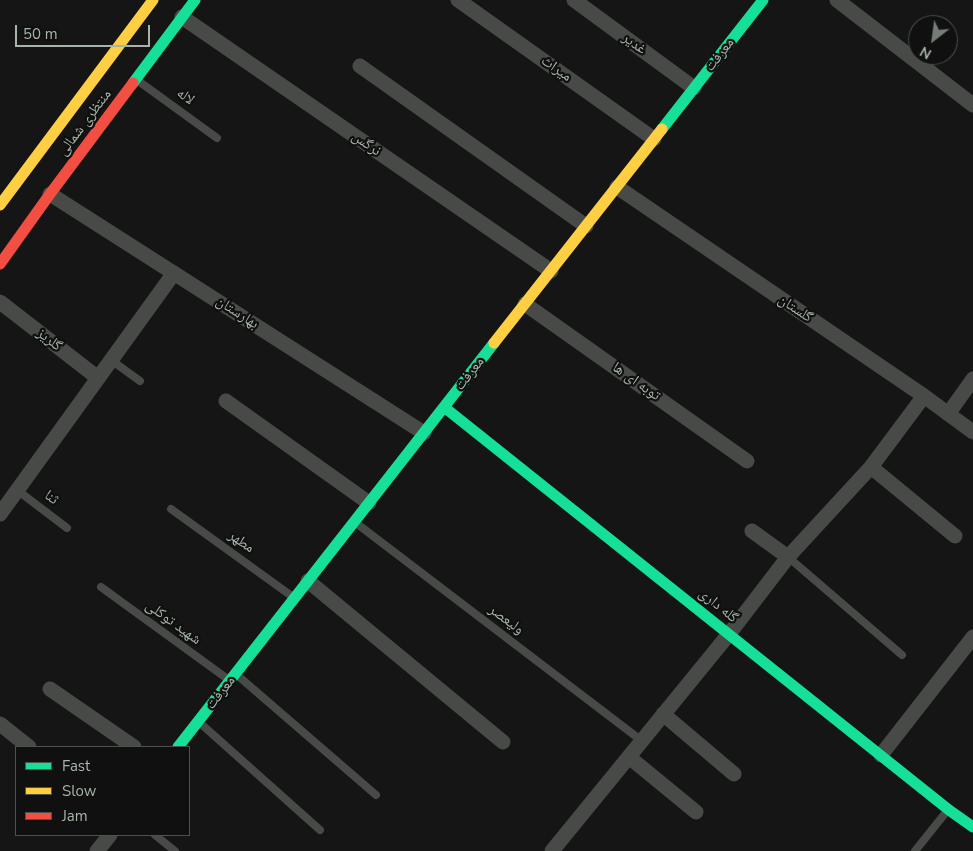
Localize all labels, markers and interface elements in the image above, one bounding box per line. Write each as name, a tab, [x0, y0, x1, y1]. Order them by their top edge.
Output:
scale bar	[18, 15, 152, 47]
north arrow	[908, 15, 958, 65]
text: 50 m	[23, 24, 58, 44]
street label: غدیر	[618, 29, 650, 59]
street label: معرفت	[701, 35, 739, 75]
text: N	[916, 42, 935, 63]
street label: میراث	[537, 52, 575, 86]
street label: لاله	[173, 85, 197, 109]
street label: منتظری شمالی	[54, 86, 116, 160]
street label: نرگس	[348, 128, 384, 160]
street label: گلستان	[774, 291, 816, 327]
street label: بهارستان	[212, 293, 262, 333]
street label: گلریز	[33, 325, 65, 355]
street label: معرفت	[451, 354, 489, 394]
street label: توبه ای ها	[608, 359, 664, 405]
street label: ثنا	[40, 487, 62, 509]
street label: مطهر	[224, 527, 258, 557]
street label: گله داری	[695, 585, 741, 627]
street label: شهید توکلی	[142, 597, 204, 649]
street label: ولیعصر	[485, 601, 527, 639]
street label: معرفت	[202, 673, 240, 713]
legend	[15, 746, 190, 836]
text: Fast	[62, 756, 90, 776]
text: Slow	[62, 781, 96, 801]
text: Jam	[62, 806, 88, 826]

